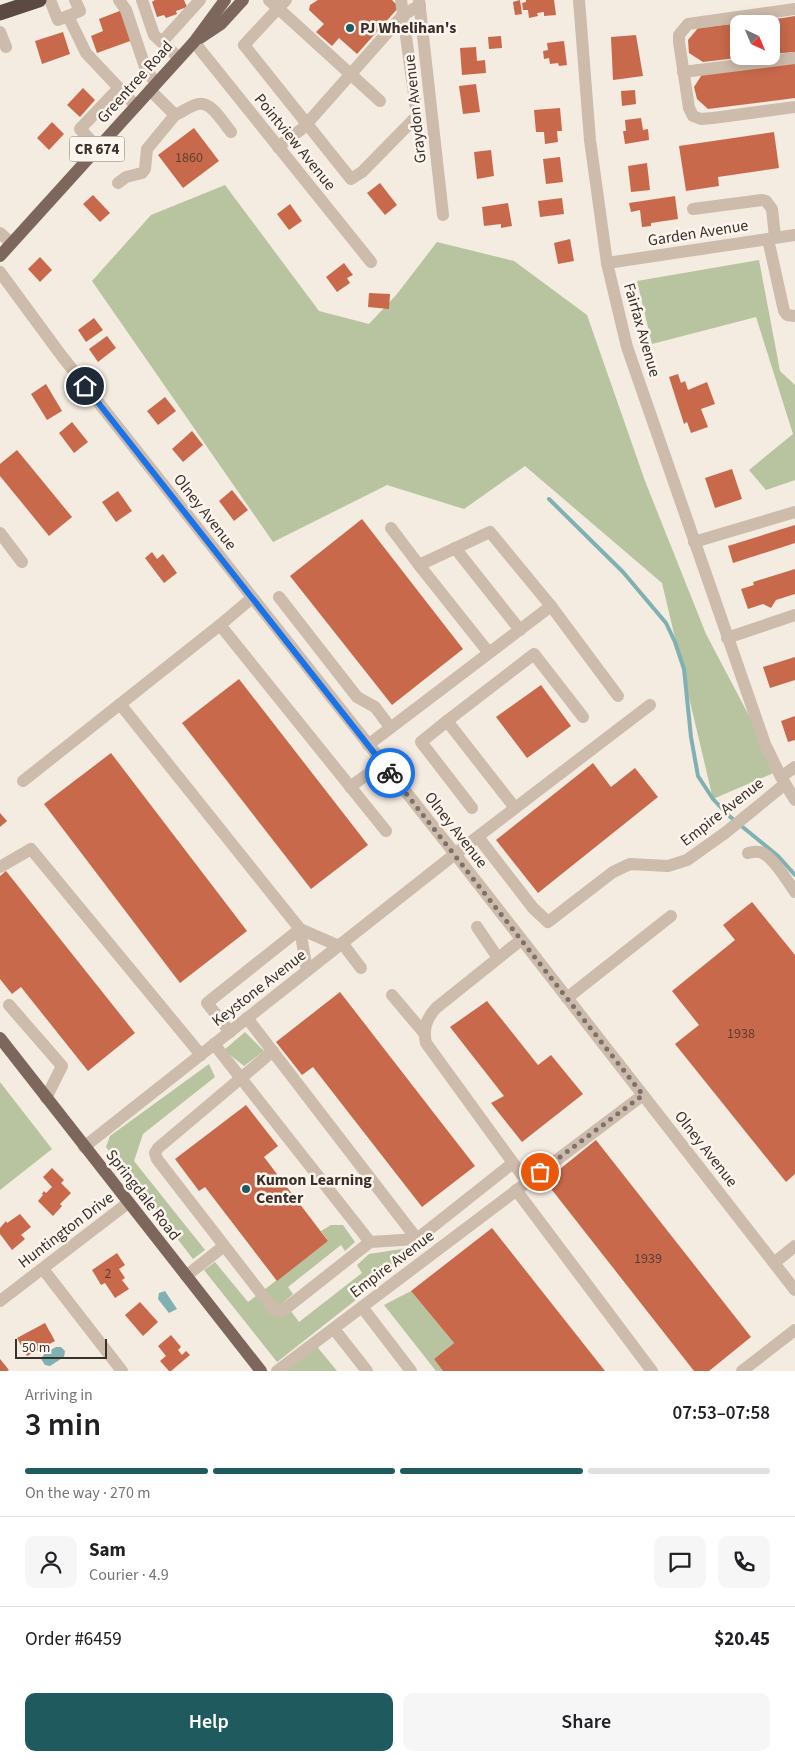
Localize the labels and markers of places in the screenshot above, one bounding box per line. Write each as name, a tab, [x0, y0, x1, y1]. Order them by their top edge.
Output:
place label: PJ Whelihan's	[360, 17, 456, 39]
marker: PJ Whelihan's	[344, 22, 356, 34]
pin	[64, 365, 106, 407]
pin	[519, 1151, 561, 1193]
place label: Kumon Learning Center	[256, 1169, 372, 1209]
marker: Kumon Learning Center	[240, 1183, 252, 1195]

